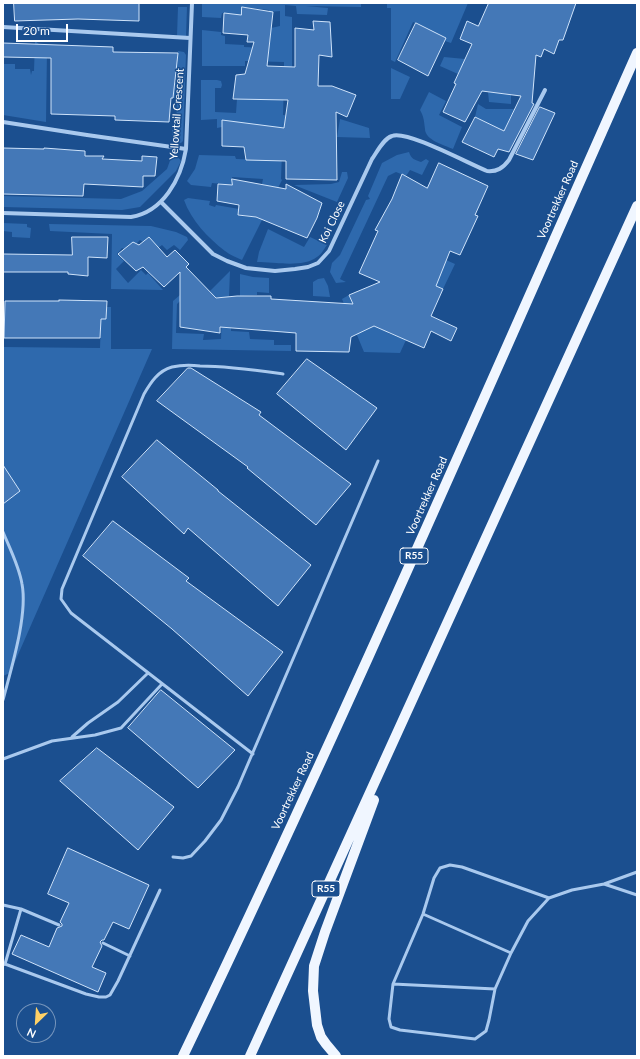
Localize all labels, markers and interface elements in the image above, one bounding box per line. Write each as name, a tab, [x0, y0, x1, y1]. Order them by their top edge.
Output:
scale bar	[18, 16, 70, 42]
text: 20 m	[23, 23, 50, 38]
street label: Yellowtail Crescent	[167, 68, 187, 160]
street label: Voortrekker Road	[535, 159, 581, 241]
street label: Koi Close	[316, 199, 348, 245]
street label: Voortrekker Road	[404, 455, 450, 537]
road number: R55	[400, 548, 428, 564]
street label: Voortrekker Road	[269, 750, 317, 832]
road number: R55	[312, 881, 340, 897]
north arrow	[16, 1003, 56, 1043]
text: N	[25, 1026, 38, 1041]

